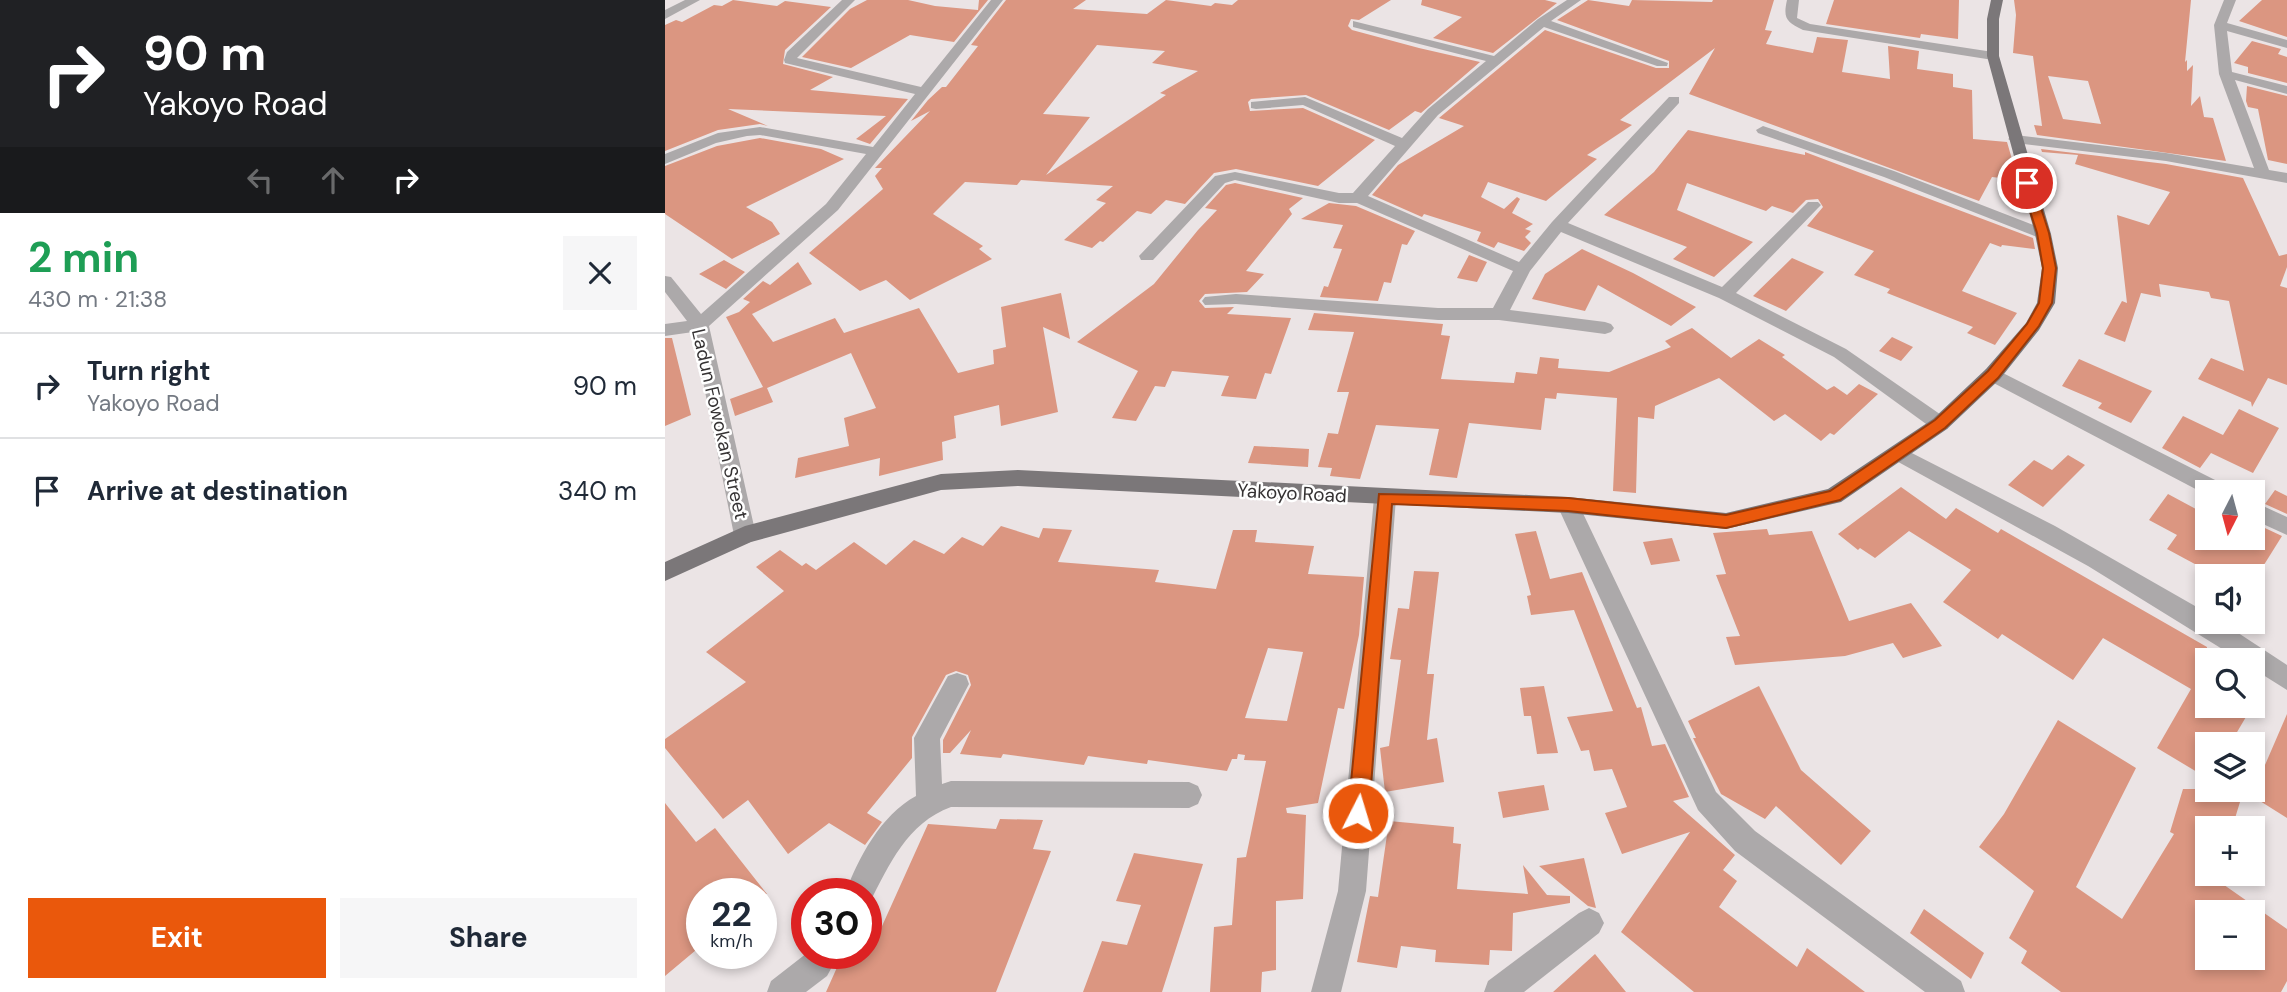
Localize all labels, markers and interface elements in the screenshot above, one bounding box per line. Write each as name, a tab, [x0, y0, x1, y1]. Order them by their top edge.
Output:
text: 90 m	[143, 21, 266, 85]
icon: right	[28, 28, 119, 119]
text: Yakoyo Road	[143, 83, 328, 125]
pin	[1997, 153, 2057, 213]
icon: left	[241, 161, 279, 199]
icon: ahead	[314, 161, 352, 199]
icon: right	[387, 161, 425, 199]
icon: arrive	[2008, 164, 2046, 202]
text: 2 min	[28, 230, 139, 285]
button: close	[563, 236, 637, 310]
text: 430 m · 21:38	[28, 284, 167, 314]
street label: Ladun Fowokan Street	[686, 326, 754, 522]
text: Turn right	[87, 354, 211, 388]
icon: right	[28, 367, 66, 405]
text: 90 m	[573, 369, 637, 403]
text: Yakoyo Road	[87, 388, 220, 418]
icon: arrive	[28, 472, 66, 510]
text: Arrive at destination	[87, 474, 348, 508]
text: 340 m	[558, 474, 637, 508]
street label: Yakoyo Road	[1237, 478, 1347, 508]
north arrow	[2195, 480, 2265, 550]
map controls	[2195, 480, 2265, 970]
button: sound	[2195, 564, 2265, 634]
button: search	[2195, 648, 2265, 718]
button: layers	[2195, 732, 2265, 802]
position arrow	[1321, 776, 1395, 850]
button: +	[2195, 816, 2265, 886]
speed limit sign: 30	[791, 878, 882, 969]
text: 22	[711, 891, 752, 937]
button: Exit	[28, 898, 326, 978]
button: Share	[340, 898, 637, 978]
button: −	[2195, 900, 2265, 970]
text: km/h	[710, 929, 753, 953]

